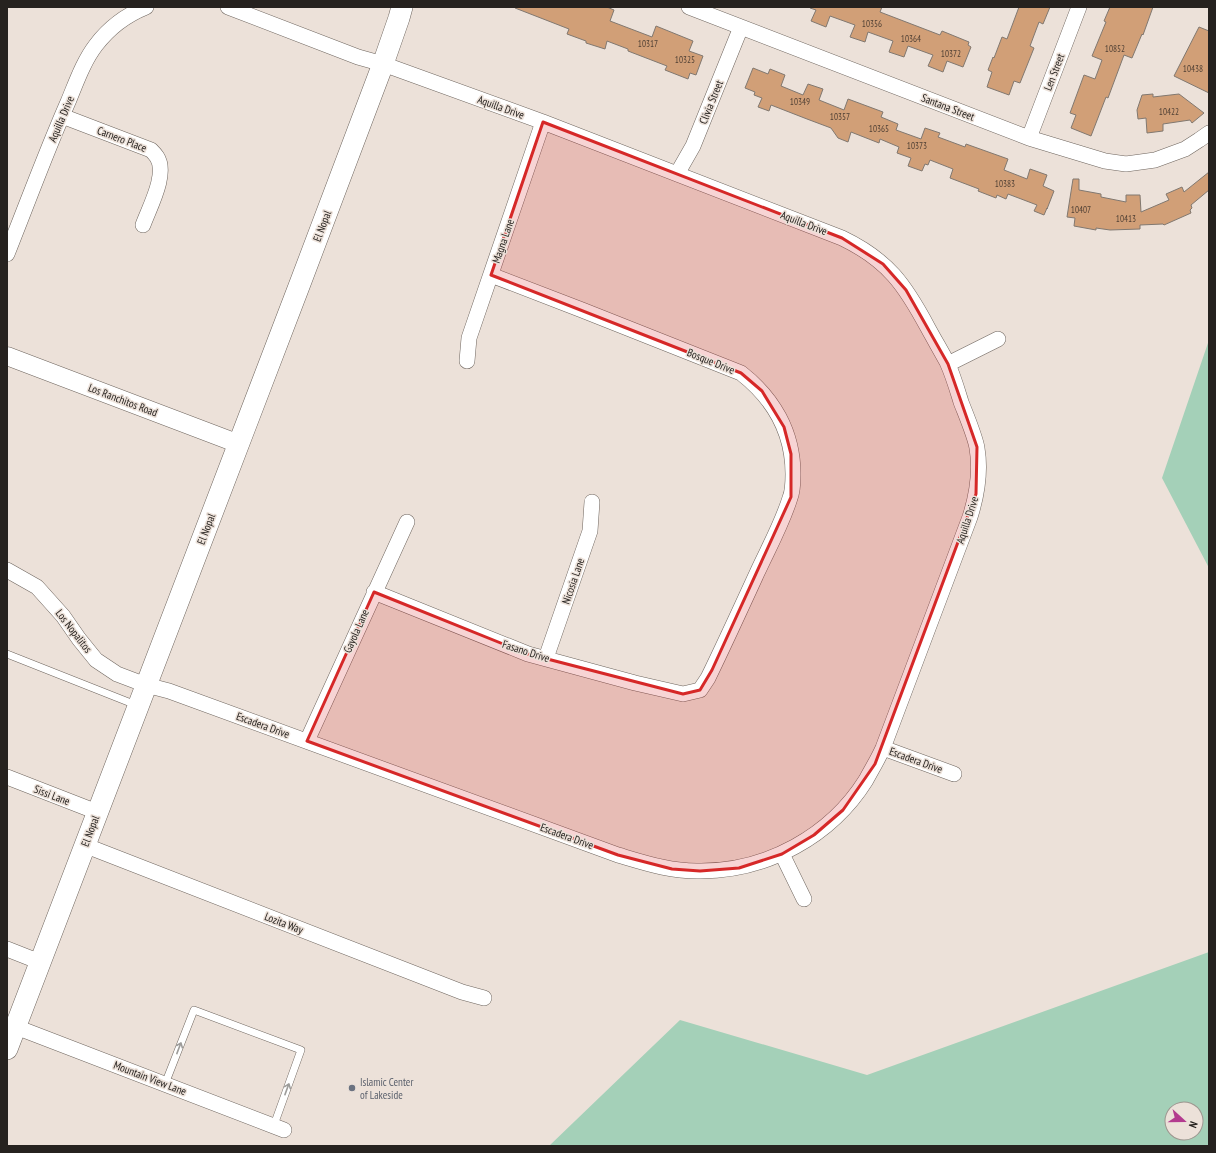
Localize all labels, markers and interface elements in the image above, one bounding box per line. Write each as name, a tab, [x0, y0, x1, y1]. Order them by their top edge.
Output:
house number: 10356	[862, 18, 882, 29]
house number: 10364	[901, 33, 921, 44]
house number: 10317	[638, 38, 658, 49]
house number: 10852	[1105, 43, 1125, 54]
house number: 10372	[941, 48, 961, 59]
street label: Len Street	[1041, 51, 1067, 93]
house number: 10325	[675, 54, 695, 65]
house number: 10438	[1183, 63, 1203, 74]
street label: Clivia Street	[696, 78, 726, 126]
street label: Santana Street	[919, 90, 977, 124]
street label: Aquilla Drive	[476, 92, 527, 122]
street label: Aquilla Drive	[45, 93, 77, 144]
house number: 10349	[790, 96, 810, 107]
house number: 10422	[1159, 106, 1179, 117]
house number: 10357	[830, 111, 850, 122]
street label: Carnero Place	[95, 123, 149, 155]
house number: 10365	[869, 123, 889, 134]
house number: 10373	[907, 140, 927, 151]
house number: 10383	[995, 178, 1015, 189]
house number: 10407	[1071, 204, 1091, 215]
street label: El Nopal	[310, 208, 334, 243]
street label: Aquilla Drive	[779, 208, 830, 238]
house number: 10413	[1116, 213, 1136, 224]
street label: Magna Lane	[489, 217, 517, 265]
street label: Bosque Drive	[685, 345, 737, 377]
street label: Los Ranchitos Road	[86, 380, 160, 420]
street label: Aquilla Drive	[953, 494, 981, 545]
street label: El Nopal	[194, 511, 218, 546]
street label: Nicosia Lane	[559, 556, 588, 606]
street label: Los Nopalitos	[53, 607, 95, 656]
street label: Gayola Lane	[340, 607, 372, 655]
street label: Fasano Drive	[501, 637, 552, 665]
street label: Escadera Drive	[234, 709, 292, 741]
street label: Escadera Drive	[887, 744, 945, 776]
street label: Sissi Lane	[32, 782, 72, 808]
street label: El Nopal	[78, 813, 102, 848]
street label: Escadera Drive	[538, 820, 596, 852]
street label: Lozita Way	[263, 909, 306, 937]
one-way arrow	[176, 1042, 184, 1054]
street label: Mountain View Lane	[112, 1058, 189, 1098]
place label: Islamic Center of Lakeside	[360, 1075, 413, 1102]
one-way arrow	[284, 1083, 292, 1095]
marker: Islamic Center of Lakeside	[347, 1083, 357, 1093]
north arrow	[1164, 1101, 1204, 1141]
text: N	[1186, 1119, 1201, 1130]

